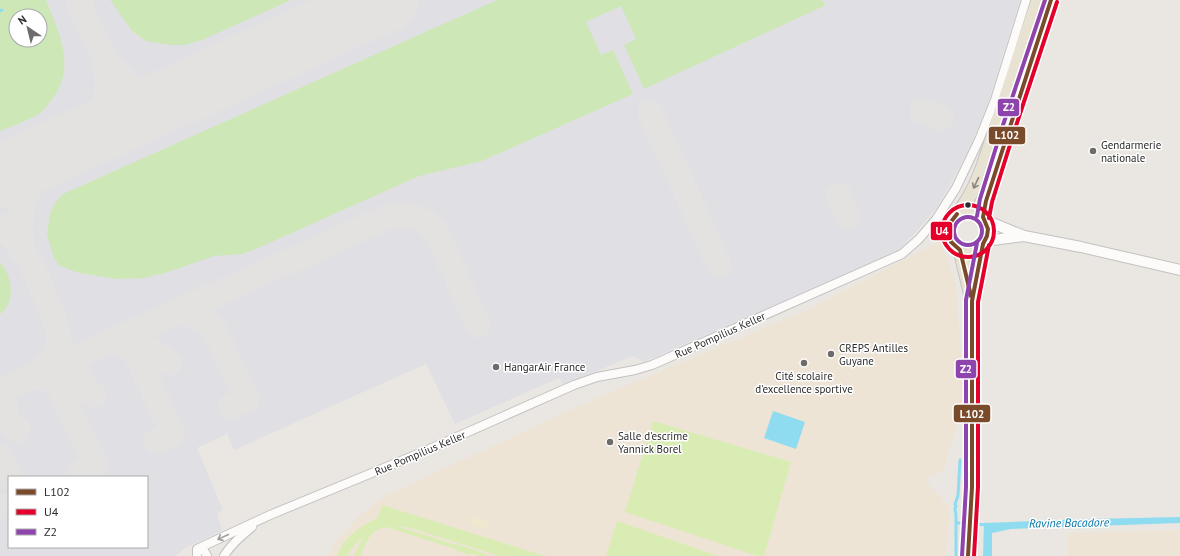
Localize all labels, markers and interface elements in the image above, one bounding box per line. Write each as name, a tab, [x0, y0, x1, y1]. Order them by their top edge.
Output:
north arrow	[8, 8, 48, 48]
text: N	[15, 12, 29, 28]
line badge: Z2	[997, 98, 1020, 117]
text: Z2	[1003, 100, 1015, 114]
line badge: L102	[988, 126, 1026, 145]
text: L102	[995, 128, 1019, 142]
place label: Gendarmerie nationale	[1101, 138, 1162, 165]
marker: Gendarmerie nationale	[1088, 146, 1098, 156]
one-way arrow	[972, 176, 979, 188]
unlabelled marker	[963, 200, 973, 210]
line badge: U4	[930, 221, 953, 241]
text: U4	[935, 224, 949, 238]
street label: Rue Pompilius Keller	[673, 309, 768, 361]
place label: CREPS Antilles Guyane	[839, 341, 908, 368]
marker: CREPS Antilles Guyane	[826, 349, 836, 359]
marker: Cité scolaire d'excellence sportive	[799, 358, 809, 368]
line badge: Z2	[955, 359, 977, 379]
place label: HangarAir France	[504, 360, 586, 374]
marker: HangarAir France	[491, 362, 501, 372]
text: Z2	[960, 362, 972, 376]
place label: Cité scolaire d'excellence sportive	[755, 369, 853, 396]
line badge: L102	[953, 404, 991, 423]
text: L102	[960, 407, 984, 421]
street label: Rue Pompilius Keller	[372, 427, 468, 479]
place label: Salle d'escrime Yannick Borel	[618, 429, 688, 456]
marker: Salle d'escrime Yannick Borel	[605, 437, 615, 447]
legend	[8, 476, 148, 548]
text: L102	[44, 484, 70, 499]
text: U4	[44, 504, 59, 519]
water label: Ravine Bacadore	[1029, 514, 1110, 531]
text: Z2	[44, 524, 57, 539]
one-way arrow	[218, 534, 230, 541]

